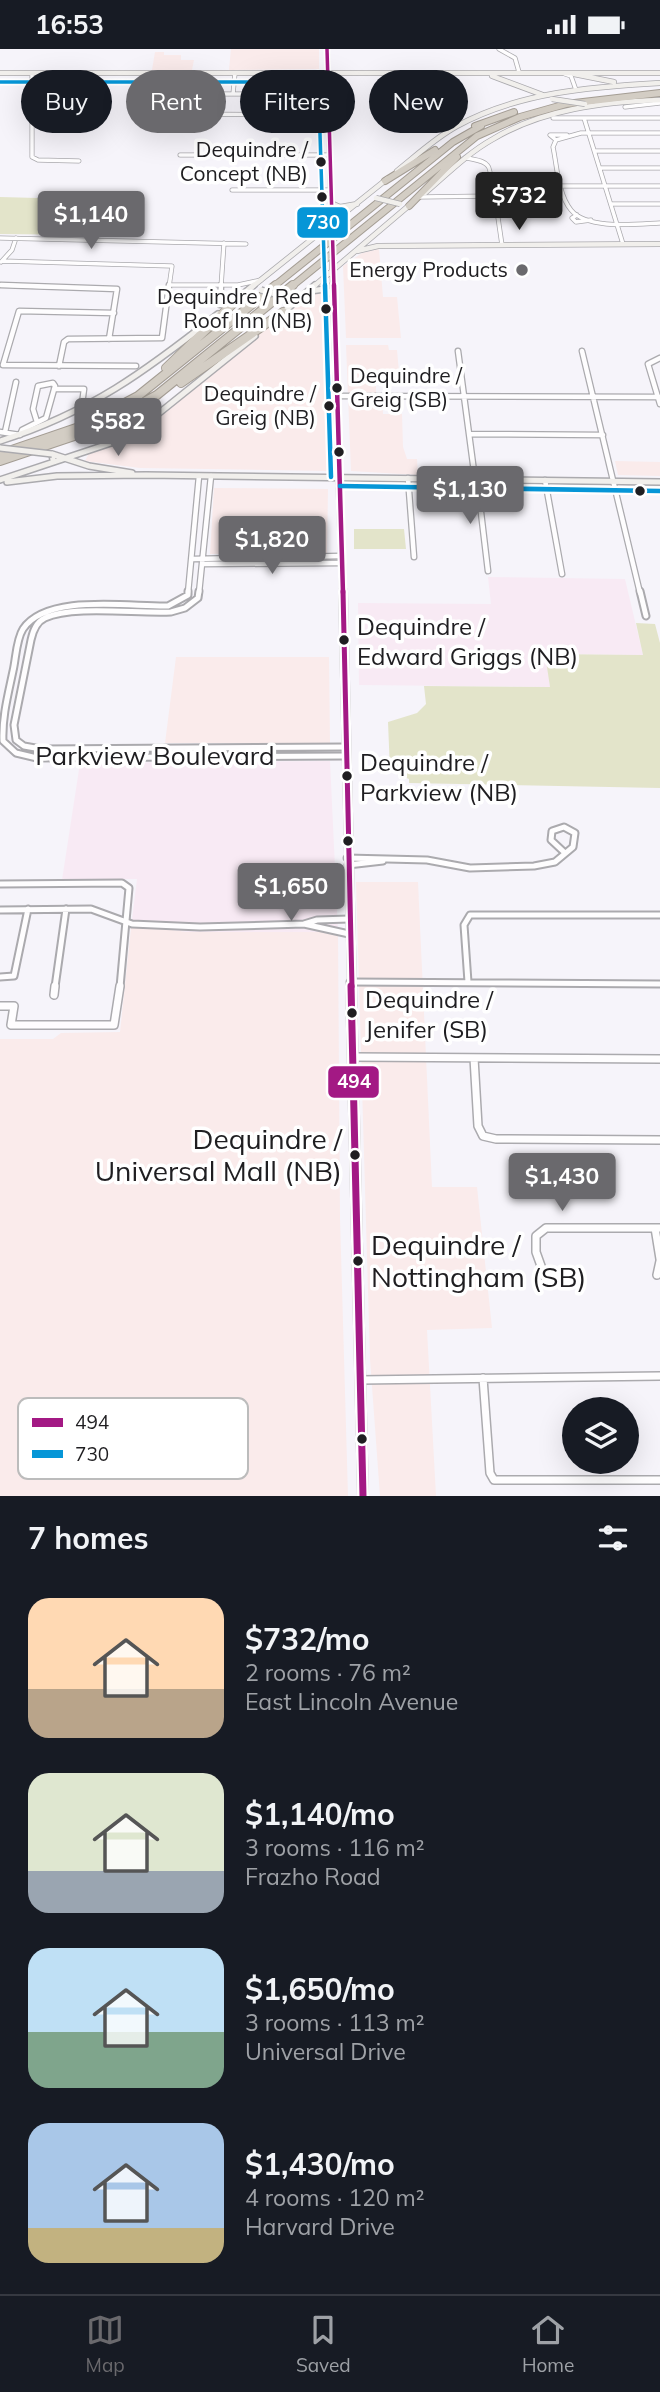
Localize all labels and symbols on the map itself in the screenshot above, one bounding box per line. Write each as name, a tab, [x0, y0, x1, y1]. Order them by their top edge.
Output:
place label: Dequindre / Concept (NB)	[180, 136, 309, 186]
marker: Dequindre / Concept (NB)	[314, 155, 328, 169]
pin: $732	[478, 173, 560, 232]
unlabelled marker	[315, 190, 329, 204]
pin: $1,140	[34, 191, 148, 251]
line badge: 730	[296, 206, 349, 239]
text: 730	[306, 210, 340, 234]
place label: Energy Products	[349, 256, 508, 282]
marker: Energy Products	[514, 262, 530, 278]
place label: Dequindre / Red Roof Inn (NB)	[157, 283, 313, 333]
marker: Dequindre / Red Roof Inn (NB)	[319, 302, 333, 316]
place label: Dequindre / Greig (SB)	[350, 362, 463, 412]
place label: Dequindre / Greig (NB)	[204, 380, 317, 430]
marker: Dequindre / Greig (SB)	[330, 381, 344, 395]
pin: $582	[77, 399, 159, 458]
marker: Dequindre / Greig (NB)	[322, 399, 336, 413]
unlabelled marker	[332, 445, 346, 459]
pin: $1,130	[413, 467, 527, 526]
unlabelled marker	[633, 484, 647, 498]
pin: $1,820	[215, 517, 329, 576]
place label: Dequindre / Edward Griggs (NB)	[357, 611, 578, 671]
marker: Dequindre / Edward Griggs (NB)	[337, 633, 351, 647]
street label: Parkview Boulevard	[35, 739, 275, 772]
place label: Dequindre / Parkview (NB)	[360, 747, 518, 807]
marker: Dequindre / Parkview (NB)	[340, 769, 354, 783]
unlabelled marker	[341, 834, 355, 848]
pin: $1,650	[234, 863, 348, 923]
place label: Dequindre / Jenifer (SB)	[365, 984, 494, 1044]
marker: Dequindre / Jenifer (SB)	[345, 1006, 359, 1020]
line badge: 494	[327, 1065, 380, 1099]
text: 494	[337, 1069, 372, 1093]
place label: Dequindre / Universal Mall (NB)	[95, 1121, 343, 1188]
marker: Dequindre / Universal Mall (NB)	[348, 1148, 362, 1162]
pin: $1,430	[505, 1153, 619, 1213]
place label: Dequindre / Nottingham (SB)	[371, 1227, 586, 1294]
marker: Dequindre / Nottingham (SB)	[351, 1254, 365, 1268]
legend	[18, 1398, 248, 1479]
text: 494	[75, 1410, 109, 1434]
unlabelled marker	[355, 1432, 369, 1446]
text: 730	[75, 1442, 109, 1466]

